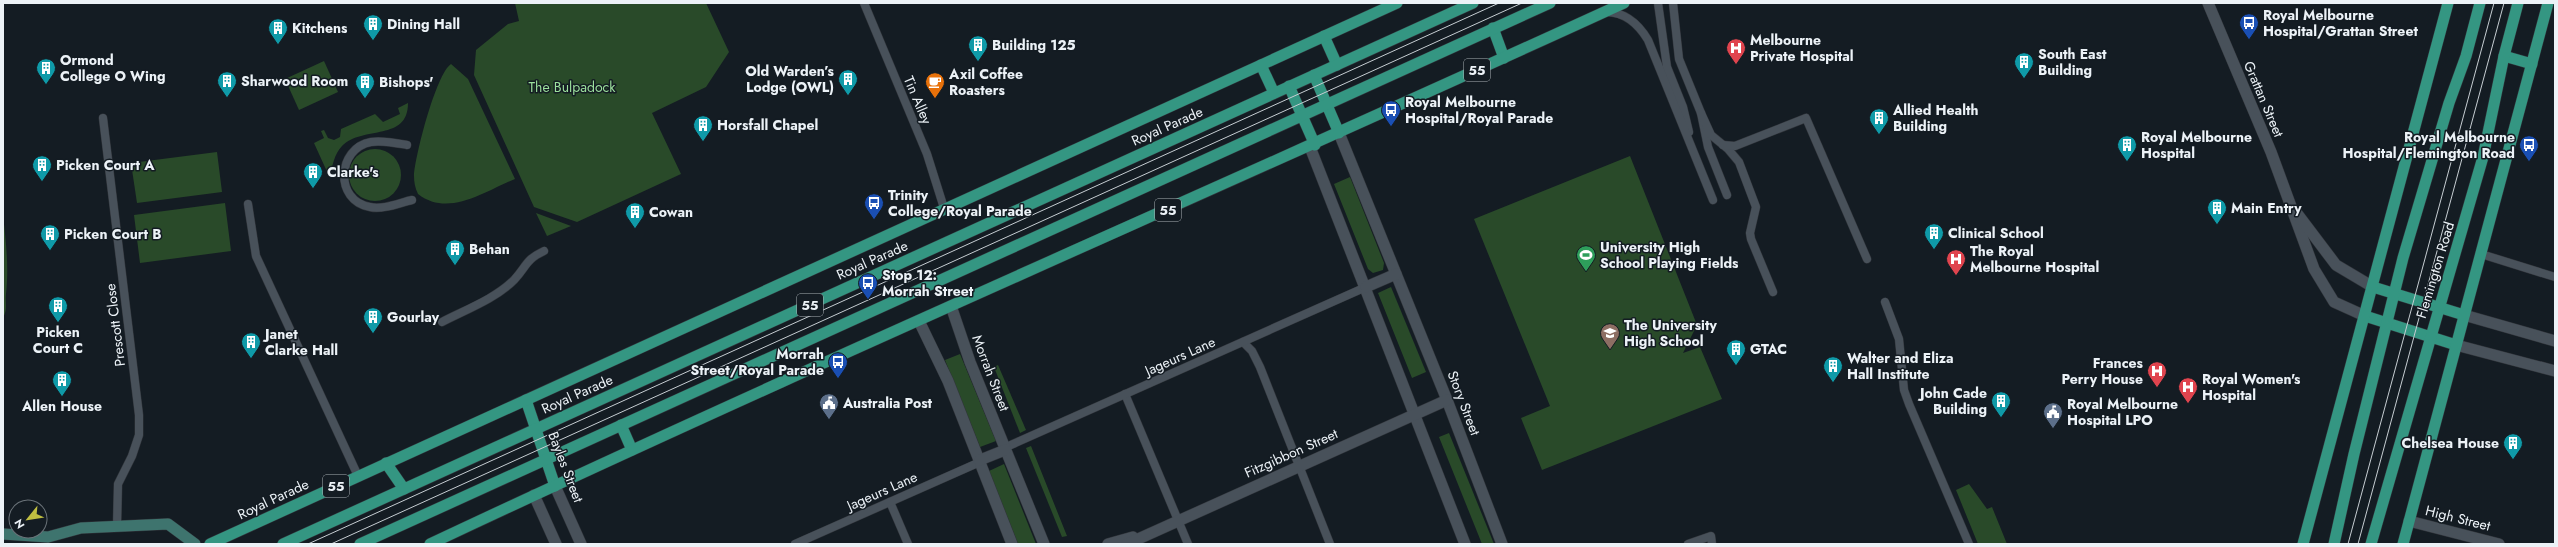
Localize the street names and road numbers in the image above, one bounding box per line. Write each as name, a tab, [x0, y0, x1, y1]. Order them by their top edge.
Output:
street label: Grattan Street	[2239, 58, 2289, 141]
road number: 55	[1464, 59, 1490, 81]
street label: Tin Alley	[899, 73, 937, 128]
street label: Royal Parade	[1128, 101, 1206, 151]
road number: 55	[1155, 199, 1181, 221]
street label: Flemington Road	[2411, 219, 2459, 321]
street label: Royal Parade	[833, 235, 911, 285]
street label: Prescott Close	[100, 282, 130, 368]
road number: 55	[797, 294, 823, 316]
street label: Morrah Street	[967, 332, 1015, 415]
street label: Jageurs Lane	[1140, 332, 1218, 381]
street label: Story Street	[1443, 368, 1486, 439]
street label: Royal Parade	[538, 369, 616, 419]
street label: Fitzgibbon Street	[1241, 423, 1342, 483]
street label: Bayles Street	[543, 429, 589, 506]
street label: Jageurs Lane	[842, 467, 920, 516]
street label: Royal Parade	[234, 474, 312, 524]
road number: 55	[323, 475, 349, 497]
street label: High Street	[2423, 500, 2493, 536]

